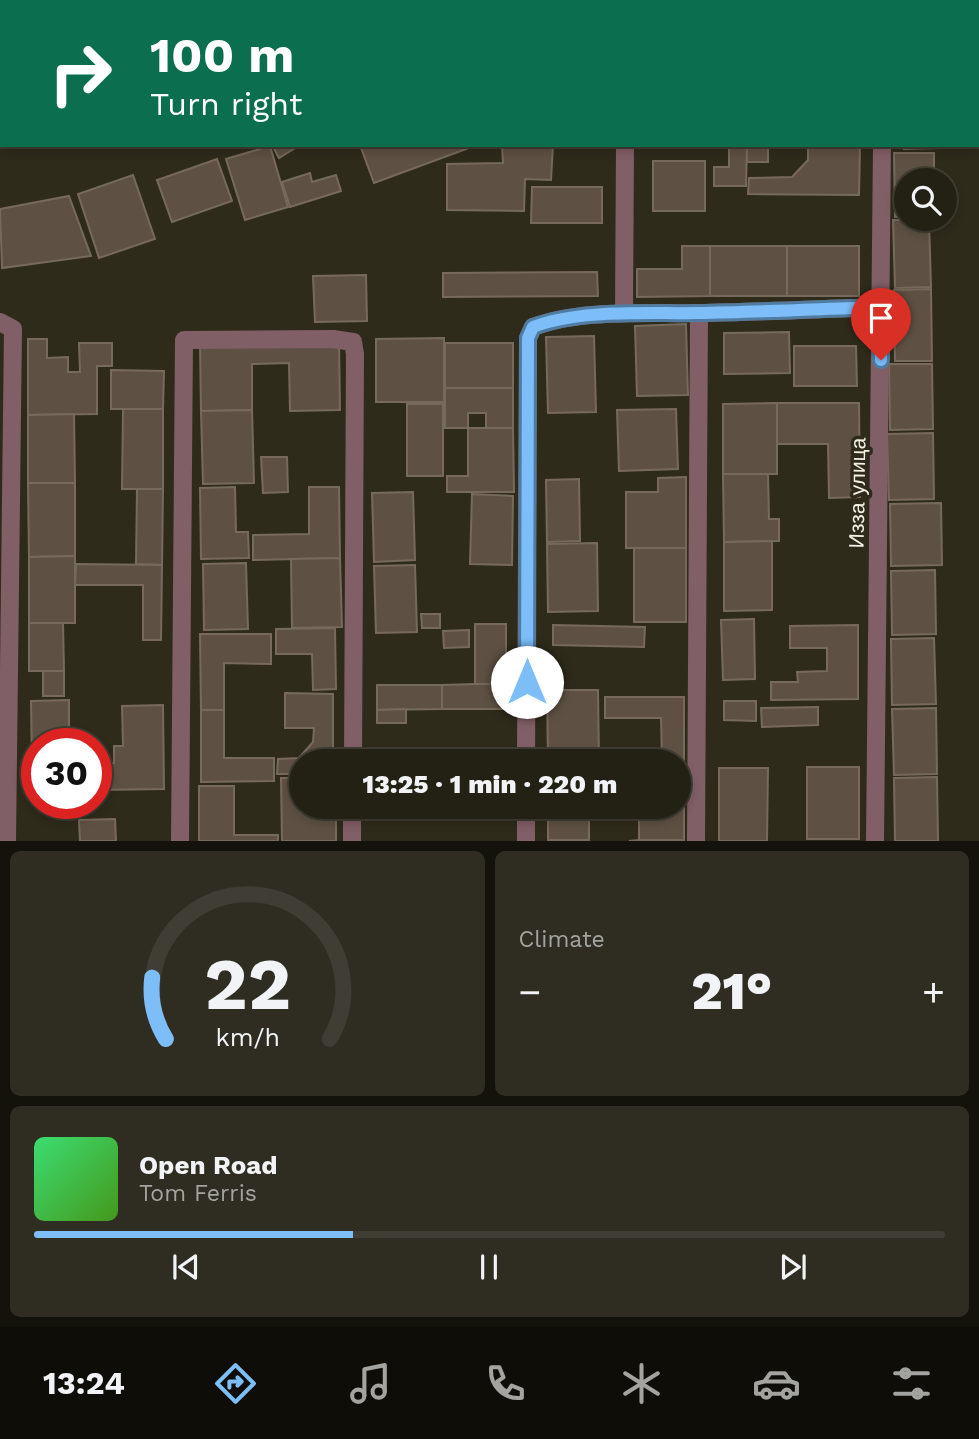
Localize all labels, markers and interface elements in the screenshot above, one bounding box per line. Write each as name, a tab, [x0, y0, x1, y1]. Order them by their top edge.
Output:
text: 100 m	[150, 26, 294, 84]
icon: right	[35, 28, 126, 119]
text: Turn right	[150, 85, 302, 123]
map controls	[894, 168, 957, 231]
button: search	[894, 168, 957, 231]
pin	[851, 288, 911, 360]
icon: arrive	[862, 299, 900, 337]
street label: Изза улица	[844, 437, 870, 549]
position arrow	[490, 645, 564, 719]
speed limit sign: 30	[21, 728, 112, 819]
text: 13:25 · 1 min · 220 m	[363, 769, 617, 799]
text: Climate	[519, 926, 605, 953]
text: 22	[204, 942, 291, 1028]
text: 21°	[691, 961, 772, 1022]
text: −	[519, 970, 541, 1014]
text: +	[922, 970, 945, 1014]
text: km/h	[215, 1023, 279, 1052]
text: Open Road	[139, 1150, 277, 1180]
text: Tom Ferris	[139, 1180, 257, 1207]
icon: previous	[167, 1248, 205, 1286]
icon: pause	[470, 1248, 508, 1286]
icon: next	[774, 1248, 812, 1286]
icon: directions	[211, 1359, 260, 1408]
icon: music	[346, 1359, 395, 1408]
icon: phone	[481, 1359, 530, 1408]
icon: climate	[617, 1359, 666, 1408]
icon: car	[752, 1359, 801, 1408]
icon: filters	[887, 1359, 936, 1408]
text: 13:24	[43, 1364, 125, 1402]

